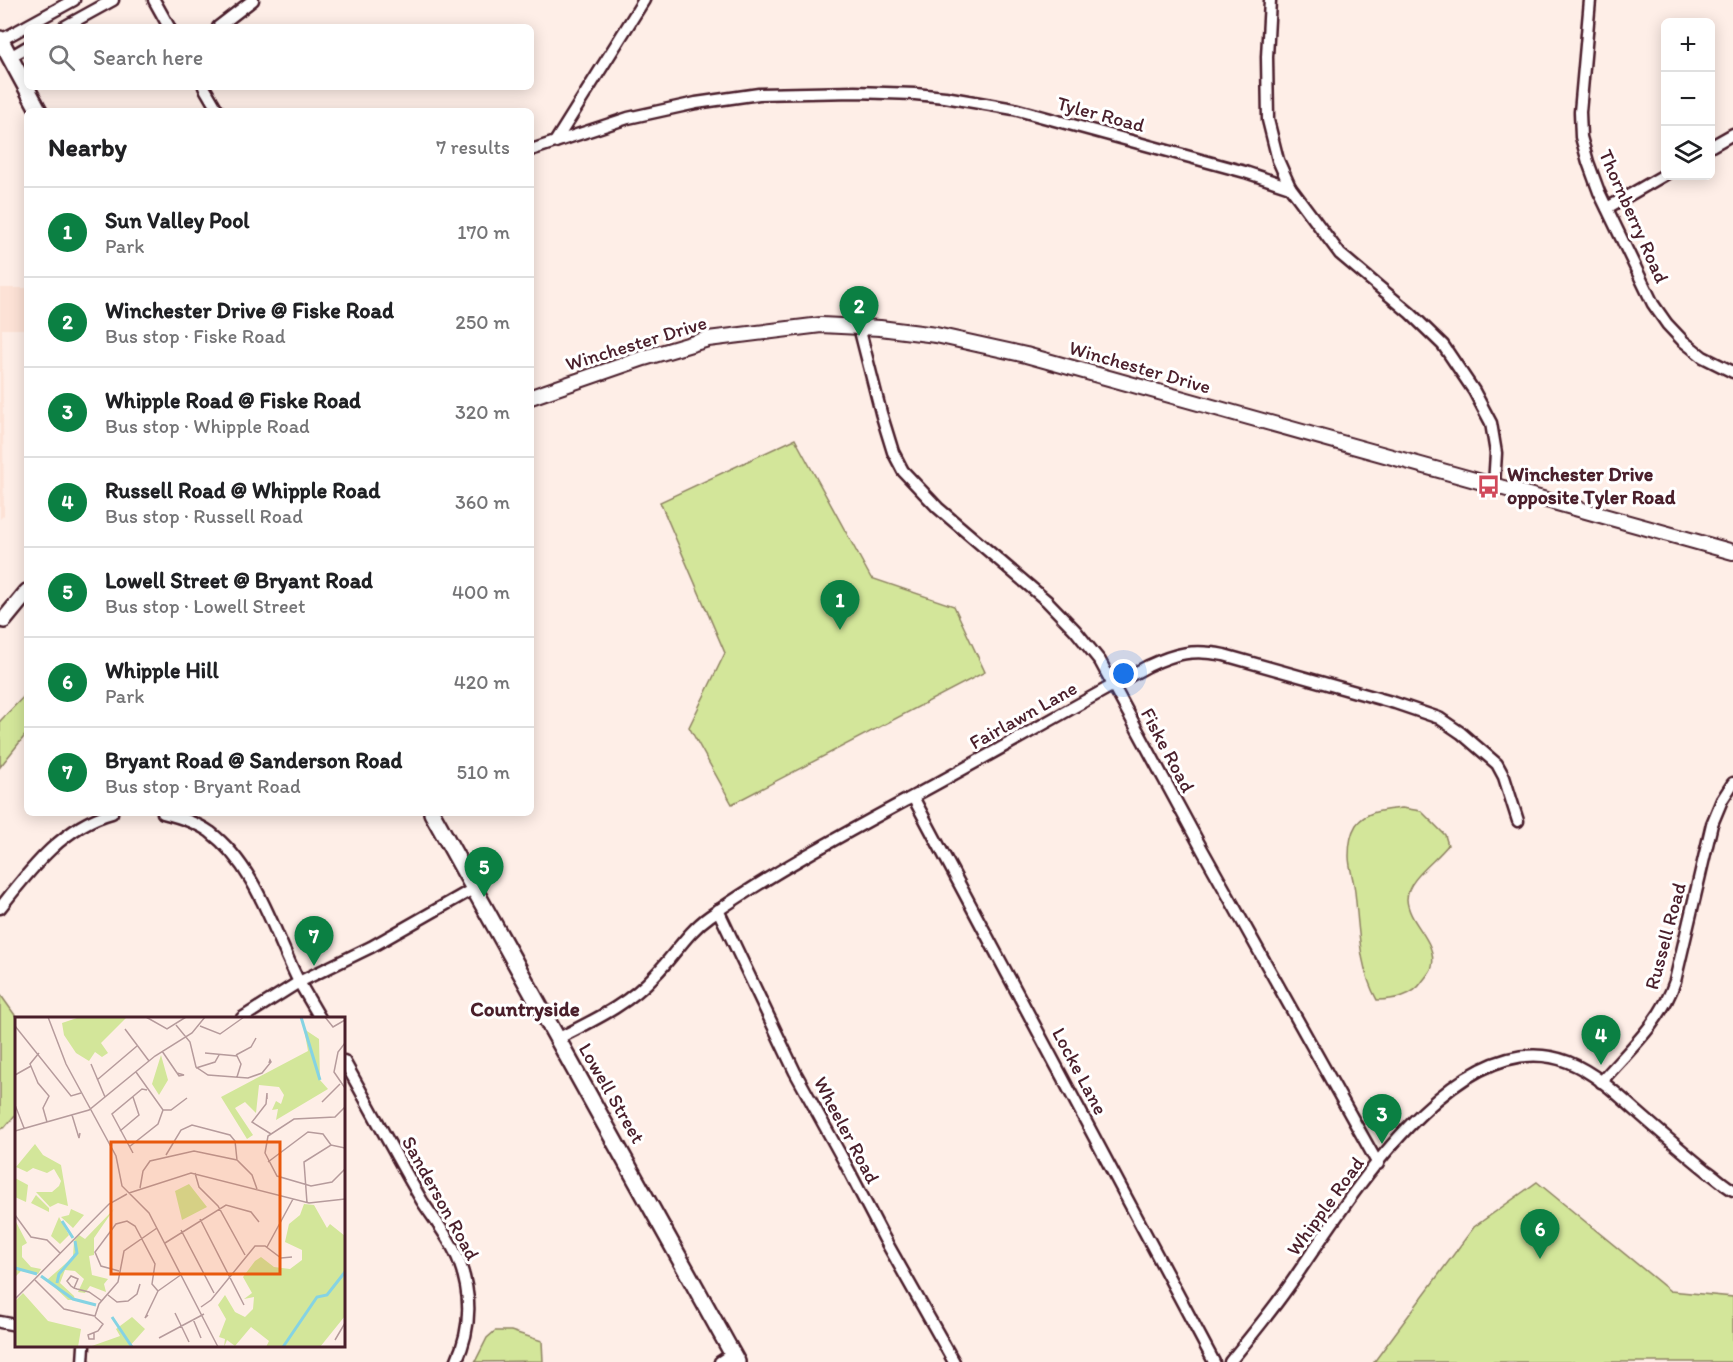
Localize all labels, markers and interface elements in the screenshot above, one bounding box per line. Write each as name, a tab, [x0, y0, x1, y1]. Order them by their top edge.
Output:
map controls	[1661, 18, 1715, 180]
button: +	[1661, 18, 1715, 72]
search box	[24, 24, 534, 90]
icon: search	[45, 41, 78, 74]
text: Search here	[93, 44, 203, 71]
button: −	[1661, 72, 1715, 126]
street label: Tyler Road	[1054, 91, 1148, 137]
button: layers	[1661, 126, 1715, 180]
text: Nearby	[48, 131, 127, 163]
text: 7 results	[436, 135, 510, 159]
street label: Thornberry Road	[1594, 145, 1674, 287]
text: Sun Valley Pool	[105, 207, 250, 234]
text: 1	[63, 220, 72, 244]
text: 170 m	[457, 220, 510, 244]
text: Park	[105, 234, 144, 258]
pin: 2	[840, 286, 878, 336]
text: Winchester Drive @ Fiske Road	[105, 297, 394, 324]
text: 2	[62, 310, 73, 334]
text: 250 m	[455, 310, 510, 334]
street label: Winchester Drive	[563, 310, 709, 376]
text: Bus stop · Fiske Road	[105, 324, 286, 348]
street label: Winchester Drive	[1066, 335, 1214, 399]
text: Whipple Road @ Fiske Road	[105, 387, 361, 414]
text: 3	[62, 400, 73, 424]
text: 320 m	[455, 400, 510, 424]
text: Bus stop · Whipple Road	[105, 414, 310, 438]
place label: Winchester Drive opposite Tyler Road	[1507, 462, 1676, 510]
bus stop icon: Winchester Drive opposite Tyler Road	[1476, 473, 1502, 499]
text: Russell Road @ Whipple Road	[105, 477, 380, 504]
text: 4	[61, 490, 74, 514]
text: 360 m	[455, 490, 510, 514]
text: Bus stop · Russell Road	[105, 504, 303, 528]
text: Lowell Street @ Bryant Road	[105, 567, 373, 594]
text: 5	[62, 580, 73, 604]
text: 400 m	[452, 580, 510, 604]
pin: 1	[820, 580, 860, 630]
text: Bus stop · Lowell Street	[105, 594, 305, 618]
text: Whipple Hill	[105, 657, 219, 684]
your location	[1109, 659, 1138, 688]
text: 6	[62, 670, 73, 694]
text: 420 m	[454, 670, 510, 694]
street label: Fairlawn Lane	[965, 676, 1081, 754]
text: Park	[105, 684, 144, 708]
street label: Fiske Road	[1136, 704, 1200, 797]
text: Bryant Road @ Sanderson Road	[105, 747, 402, 774]
text: 7	[63, 760, 72, 784]
text: 510 m	[457, 760, 510, 784]
text: Bus stop · Bryant Road	[105, 774, 301, 798]
pin: 5	[464, 848, 504, 897]
street label: Russell Road	[1639, 880, 1691, 992]
pin: 7	[294, 916, 334, 966]
district label: Countryside	[470, 996, 580, 1022]
pin: 4	[1582, 1016, 1620, 1065]
inset map	[15, 1017, 345, 1347]
street label: Locke Lane	[1047, 1023, 1113, 1119]
street label: Lowell Street	[574, 1038, 650, 1148]
street label: Wheeler Road	[809, 1072, 885, 1188]
pin: 3	[1362, 1094, 1402, 1144]
street label: Sanderson Road	[397, 1132, 485, 1264]
street label: Whipple Road	[1281, 1152, 1369, 1260]
pin: 6	[1520, 1210, 1560, 1259]

